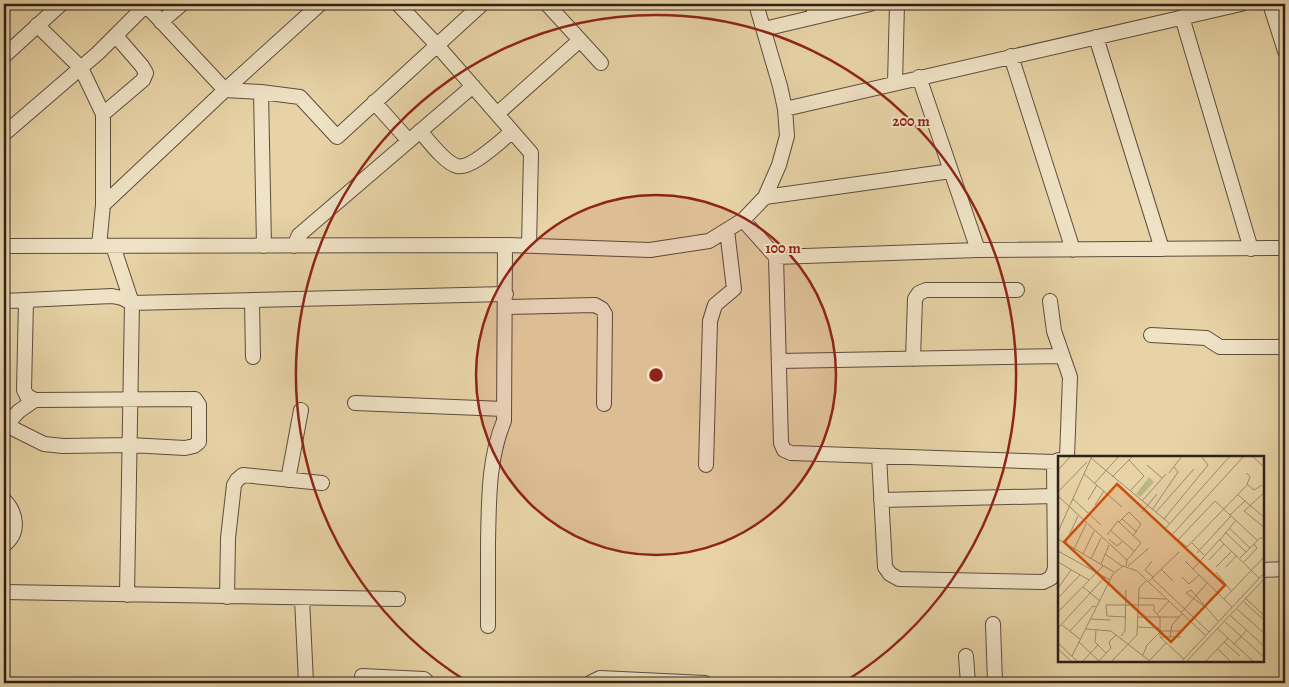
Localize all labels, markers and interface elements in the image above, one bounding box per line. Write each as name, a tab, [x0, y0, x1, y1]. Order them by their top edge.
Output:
text: 200 m	[892, 111, 930, 131]
text: 100 m	[765, 238, 801, 258]
centre of rings	[647, 366, 665, 384]
inset map	[1058, 456, 1264, 662]

